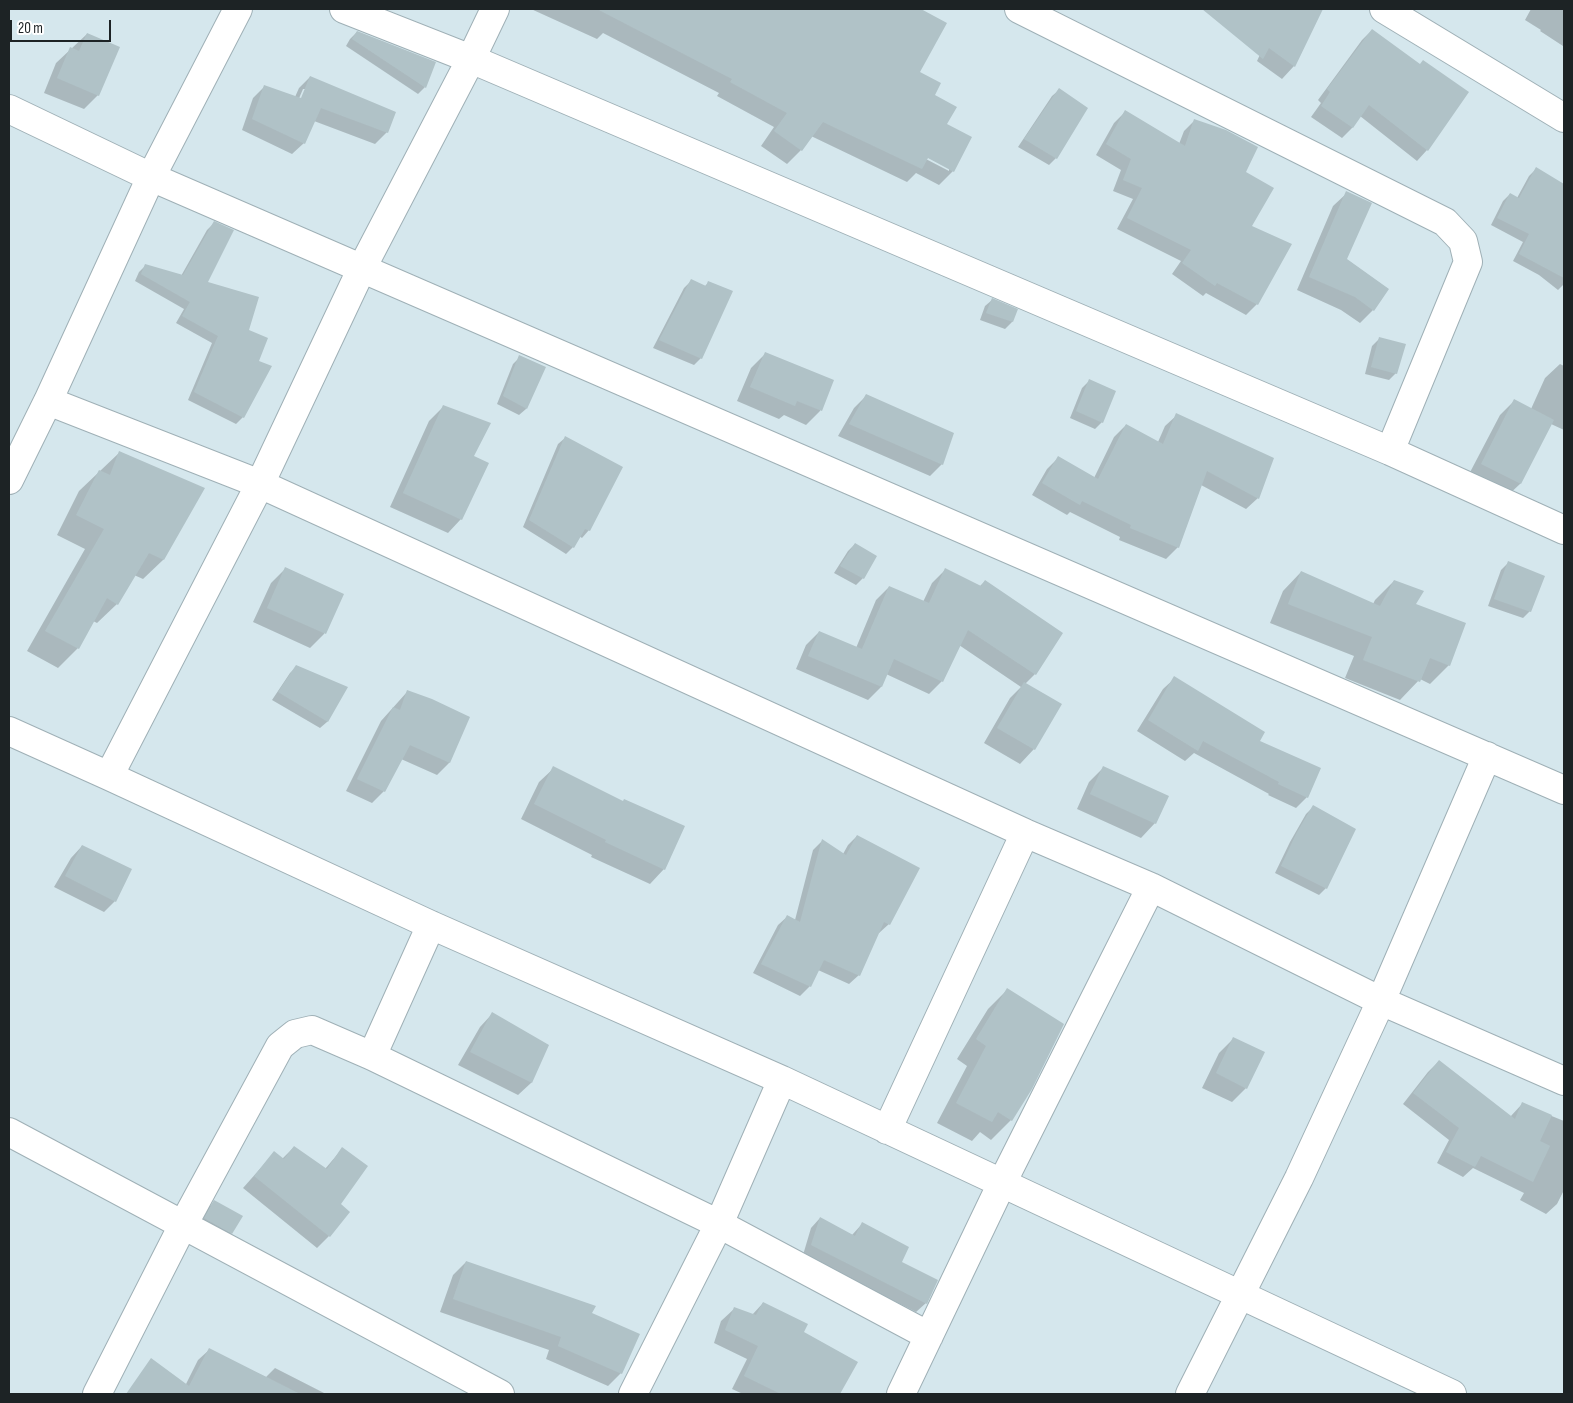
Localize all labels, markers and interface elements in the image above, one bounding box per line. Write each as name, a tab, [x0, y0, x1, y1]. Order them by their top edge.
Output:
scale bar	[12, 10, 114, 42]
text: 20 m	[18, 19, 43, 38]

